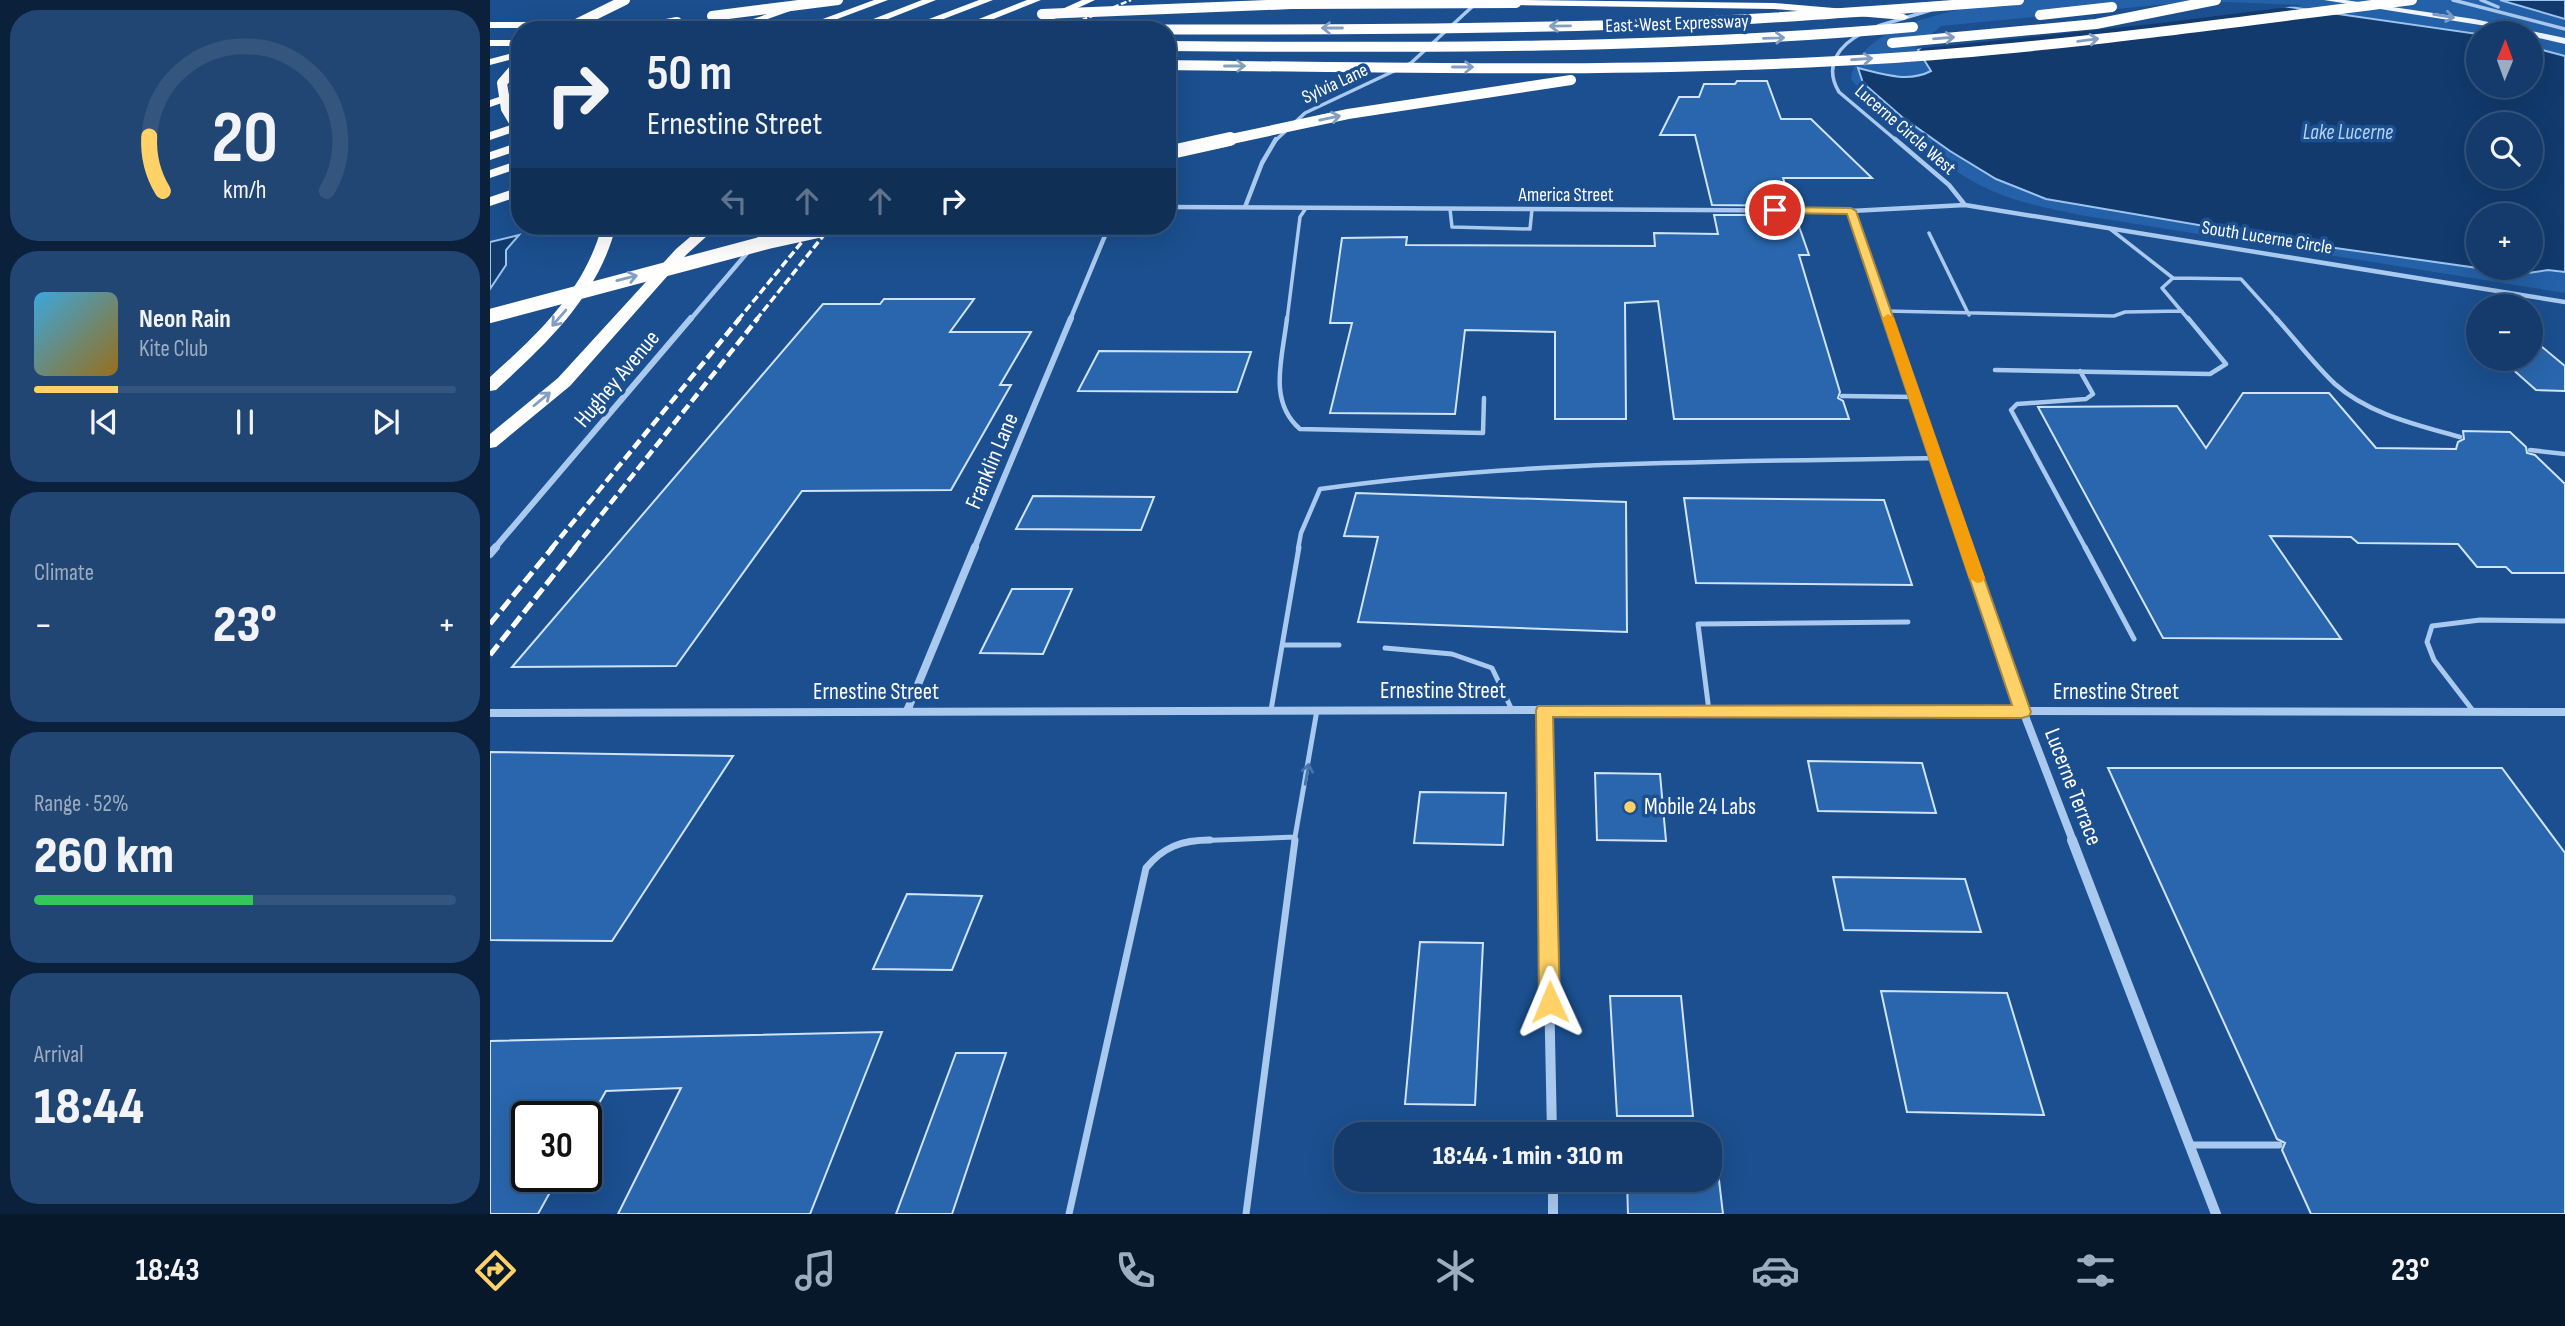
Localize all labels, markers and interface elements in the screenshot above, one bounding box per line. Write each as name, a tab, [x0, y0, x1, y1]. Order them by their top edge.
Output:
street label: East-West Expressway	[1605, 10, 1750, 38]
one-way arrow	[2432, 10, 2455, 23]
one-way arrow	[1549, 20, 1572, 33]
one-way arrow	[1321, 21, 1344, 35]
north arrow	[2466, 21, 2543, 98]
map controls	[2466, 21, 2543, 371]
one-way arrow	[1763, 31, 1786, 44]
one-way arrow	[1932, 31, 1955, 44]
one-way arrow	[2077, 33, 2099, 46]
text: 50 m	[647, 45, 732, 104]
icon: right	[532, 49, 623, 140]
one-way arrow	[1850, 52, 1873, 65]
one-way arrow	[1224, 59, 1247, 73]
street label: Sylvia Lane	[1298, 59, 1372, 109]
one-way arrow	[1451, 61, 1474, 74]
street label: Lucerne Circle West	[1850, 80, 1960, 180]
text: 20	[212, 96, 278, 184]
text: Ernestine Street	[647, 105, 822, 144]
one-way arrow	[1318, 111, 1341, 125]
button: search	[2466, 112, 2543, 189]
water label: Lake Lucerne	[2303, 120, 2393, 145]
text: km/h	[223, 175, 267, 206]
pin	[1745, 180, 1805, 240]
icon: left	[715, 182, 753, 220]
icon: ahead	[788, 182, 826, 220]
icon: ahead	[861, 182, 899, 220]
icon: right	[934, 182, 972, 220]
street label: America Street	[1517, 184, 1614, 207]
icon: arrive	[1756, 191, 1794, 229]
button: +	[2466, 203, 2543, 280]
street label: South Lucerne Circle	[2200, 216, 2334, 260]
one-way arrow	[615, 271, 637, 284]
button: −	[2466, 294, 2543, 371]
text: Neon Rain	[139, 304, 231, 335]
one-way arrow	[551, 309, 567, 327]
street label: Hughey Avenue	[568, 325, 666, 433]
text: Kite Club	[139, 335, 208, 363]
one-way arrow	[533, 392, 551, 407]
icon: previous	[85, 403, 123, 441]
icon: pause	[226, 403, 264, 441]
icon: next	[367, 403, 405, 441]
street label: Franklin Lane	[959, 409, 1025, 513]
text: Climate	[34, 559, 94, 587]
text: 23°	[213, 594, 277, 657]
text: −	[34, 603, 53, 648]
text: +	[437, 603, 456, 648]
street label: Ernestine Street	[1380, 677, 1506, 705]
street label: Ernestine Street	[813, 678, 939, 706]
street label: Ernestine Street	[2053, 678, 2179, 706]
street label: Lucerne Terrace	[2038, 725, 2108, 849]
one-way arrow	[1300, 763, 1314, 786]
text: Range · 52%	[34, 790, 129, 818]
place label: Mobile 24 Labs	[1644, 793, 1756, 821]
marker: Mobile 24 Labs	[1622, 799, 1638, 815]
text: 260 km	[34, 825, 174, 888]
position arrow	[1513, 965, 1587, 1039]
text: Arrival	[34, 1041, 83, 1069]
text: 18:44	[34, 1076, 144, 1139]
speed limit sign: 30	[511, 1101, 602, 1192]
text: 18:44 · 1 min · 310 m	[1433, 1141, 1623, 1172]
icon: directions	[471, 1246, 520, 1295]
icon: music	[791, 1246, 840, 1295]
icon: phone	[1111, 1246, 1160, 1295]
icon: climate	[1431, 1246, 1480, 1295]
icon: car	[1751, 1246, 1800, 1295]
icon: filters	[2071, 1246, 2120, 1295]
text: 18:43	[136, 1251, 200, 1290]
text: 23°	[2391, 1251, 2429, 1290]

